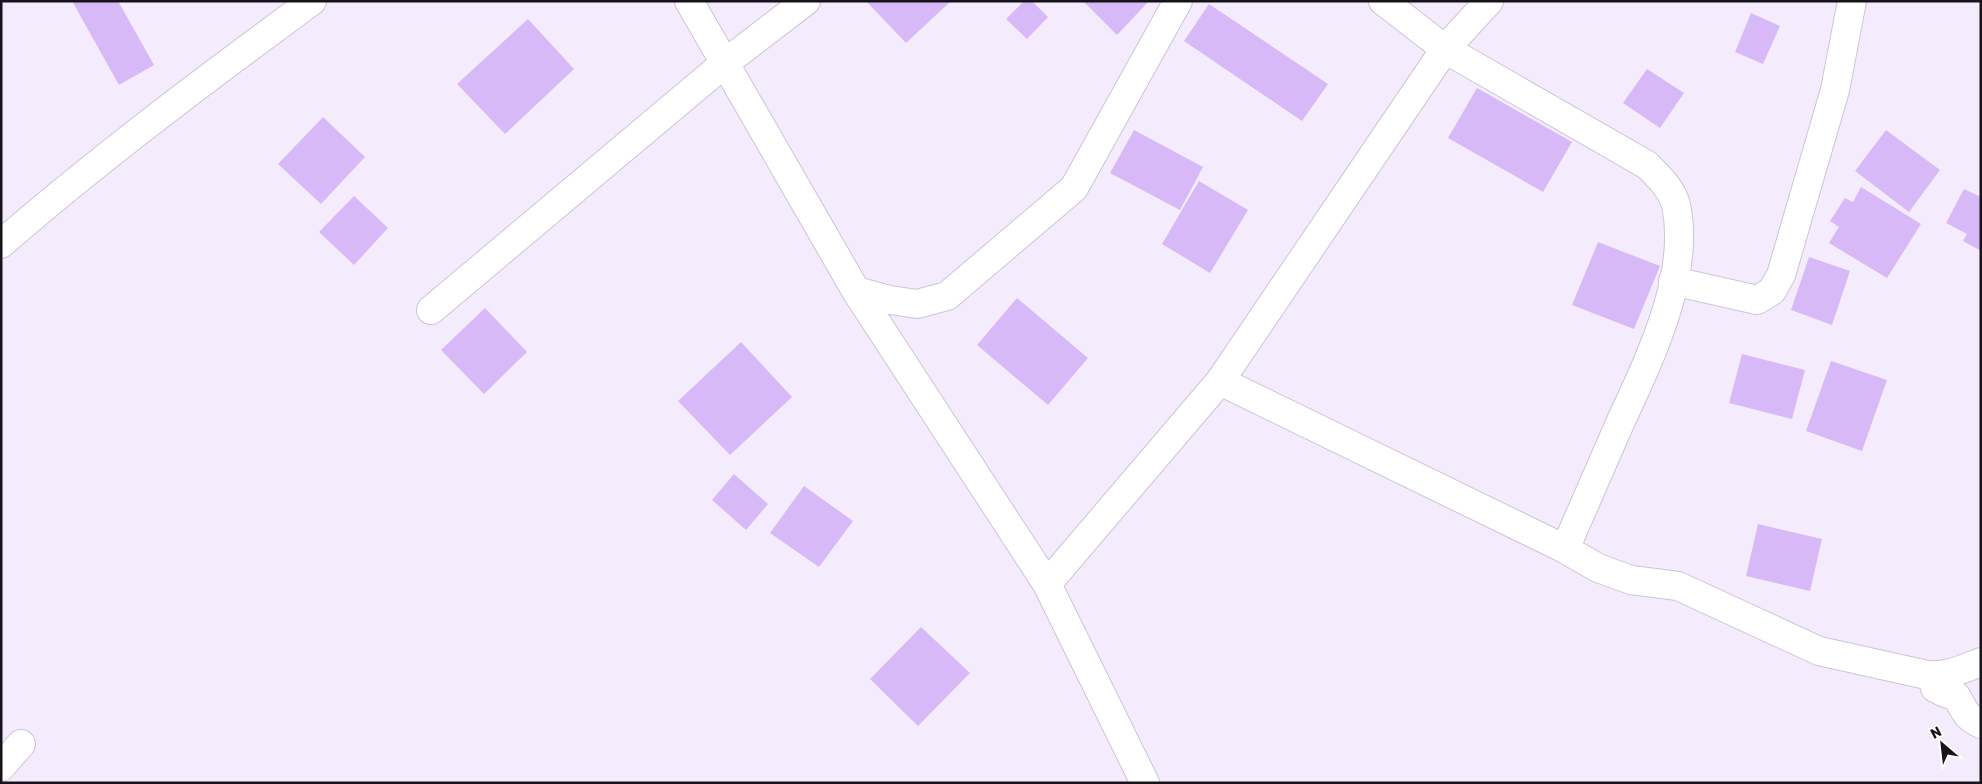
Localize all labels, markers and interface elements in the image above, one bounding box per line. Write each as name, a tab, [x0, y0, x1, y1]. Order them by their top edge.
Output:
north arrow	[1917, 719, 1967, 769]
text: N	[1928, 723, 1945, 743]

